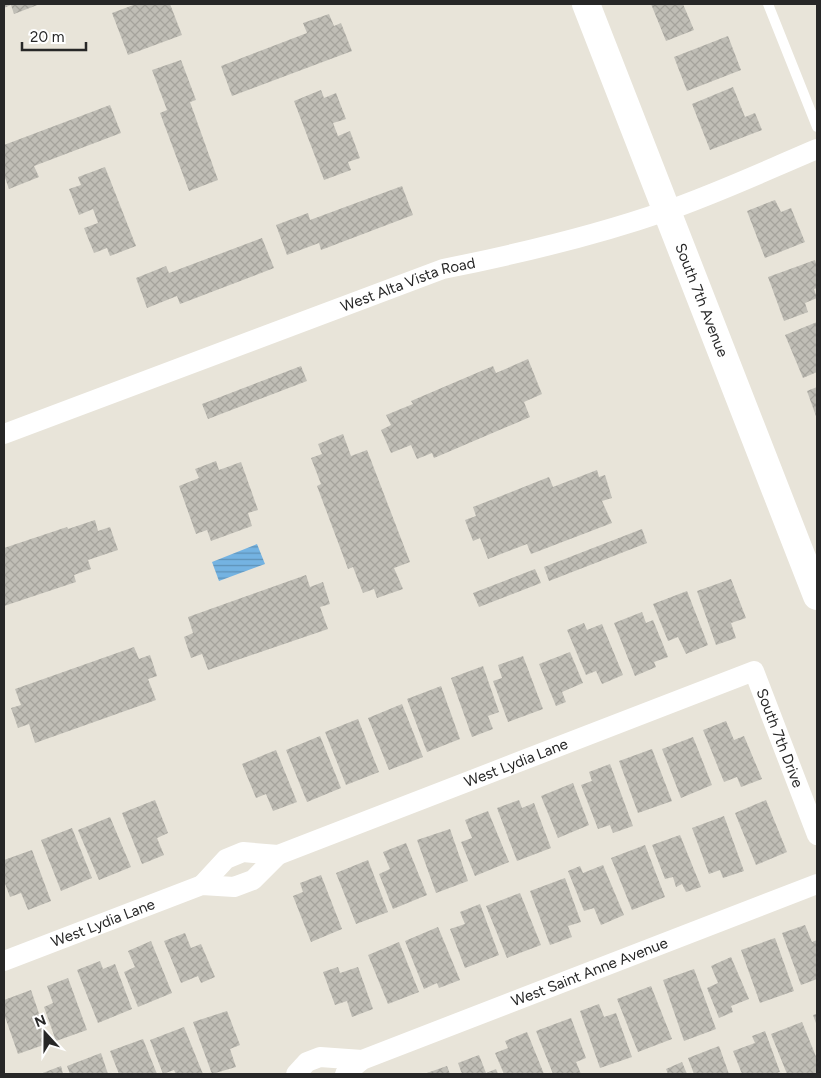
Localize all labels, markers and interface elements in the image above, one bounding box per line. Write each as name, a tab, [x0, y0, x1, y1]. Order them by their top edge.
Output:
scale bar	[22, 20, 86, 52]
text: 20 m	[30, 28, 64, 46]
street label: South 7th Avenue	[671, 241, 732, 360]
street label: West Alta Vista Road	[338, 254, 477, 316]
street label: South 7th Drive	[753, 686, 807, 790]
street label: West Lydia Lane	[462, 735, 570, 791]
street label: West Lydia Lane	[49, 895, 157, 951]
street label: West Saint Anne Avenue	[509, 934, 670, 1010]
north arrow	[20, 1008, 70, 1058]
text: N	[32, 1011, 49, 1031]

